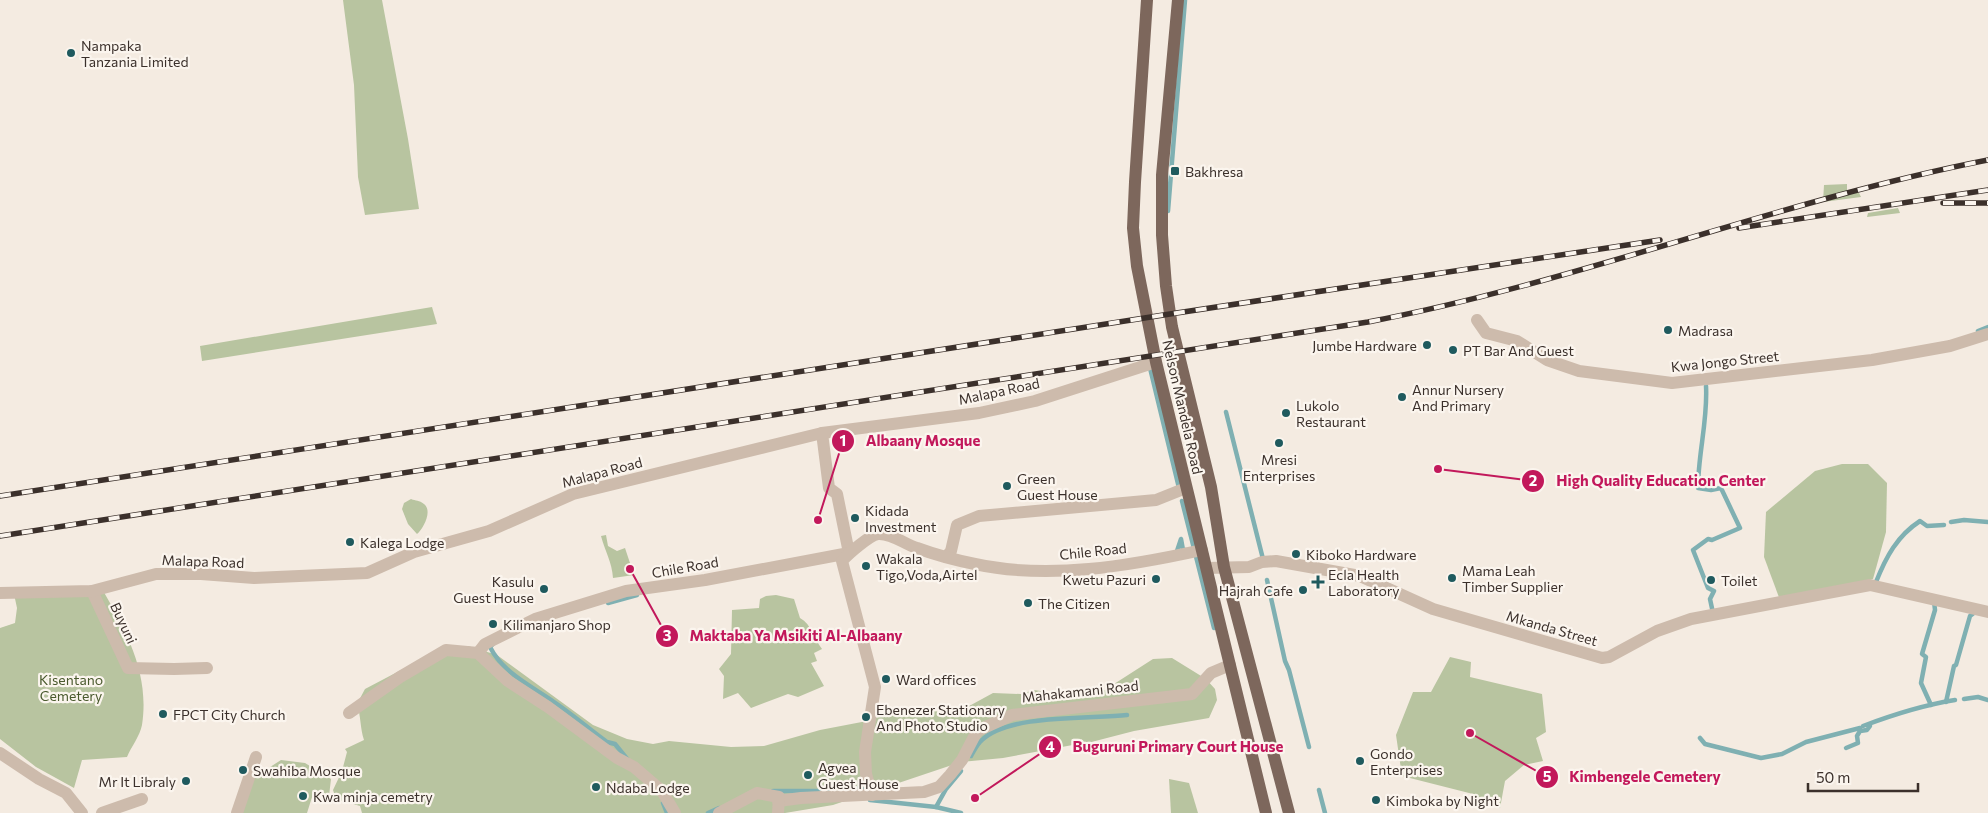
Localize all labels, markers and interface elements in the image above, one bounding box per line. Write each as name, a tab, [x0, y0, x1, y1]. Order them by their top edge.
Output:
place label: Nampaka Tanzania Limited	[81, 37, 189, 70]
marker: Nampaka Tanzania Limited	[65, 47, 77, 59]
place label: Bakhresa	[1185, 163, 1243, 180]
marker: Bakhresa	[1169, 165, 1181, 177]
place label: Madrasa	[1678, 322, 1733, 339]
marker: Madrasa	[1662, 324, 1674, 336]
place label: Jumbe Hardware	[1312, 337, 1417, 354]
street label: Nelson Mandela Road	[1159, 338, 1207, 476]
marker: Jumbe Hardware	[1421, 339, 1433, 351]
place label: PT Bar And Guest	[1463, 342, 1574, 359]
marker: PT Bar And Guest	[1447, 344, 1459, 356]
street label: Kwa Jongo Street	[1670, 347, 1780, 375]
street label: Malapa Road	[957, 374, 1041, 408]
place label: Annur Nursery And Primary	[1412, 381, 1504, 414]
marker: Annur Nursery And Primary	[1396, 391, 1408, 403]
place label: Lukolo Restaurant	[1296, 397, 1366, 430]
marker: Lukolo Restaurant	[1280, 407, 1292, 419]
callout: Albaany Mosque	[831, 426, 990, 456]
text: 1	[840, 431, 846, 449]
text: Albaany Mosque	[866, 431, 980, 449]
marker: Mresi Enterprises	[1273, 437, 1285, 449]
place label: Mresi Enterprises	[1243, 451, 1315, 484]
street label: Malapa Road	[560, 453, 644, 491]
callout: High Quality Education Center	[1521, 466, 1775, 496]
place label: Green Guest House	[1017, 470, 1098, 503]
text: 2	[1529, 471, 1537, 489]
text: High Quality Education Center	[1556, 471, 1766, 489]
marker: Green Guest House	[1001, 480, 1013, 492]
place label: Kidada Investment	[865, 502, 937, 535]
marker: Kidada Investment	[849, 512, 861, 524]
place label: Kalega Lodge	[360, 534, 444, 551]
marker: Kalega Lodge	[344, 536, 356, 548]
street label: Chile Road	[1059, 539, 1127, 563]
place label: Kiboko Hardware	[1306, 546, 1416, 563]
marker: Kiboko Hardware	[1290, 548, 1302, 560]
place label: Wakala Tigo,Voda,Airtel	[876, 550, 977, 583]
street label: Malapa Road	[162, 551, 244, 571]
street label: Chile Road	[650, 553, 720, 581]
marker: Wakala Tigo,Voda,Airtel	[860, 560, 872, 572]
place label: Mama Leah Timber Supplier	[1462, 562, 1564, 595]
place label: Ecla Health Laboratory	[1328, 566, 1400, 599]
place label: Kwetu Pazuri	[1063, 571, 1146, 588]
marker: Mama Leah Timber Supplier	[1446, 572, 1458, 584]
place label: Toilet	[1721, 572, 1758, 589]
place label: Kasulu Guest House	[453, 573, 534, 606]
marker: Kwetu Pazuri	[1150, 573, 1162, 585]
marker: Toilet	[1705, 574, 1717, 586]
marker: Ecla Health Laboratory	[1312, 576, 1324, 588]
place label: Hajrah Cafe	[1219, 582, 1293, 599]
marker: Kasulu Guest House	[538, 583, 550, 595]
marker: Hajrah Cafe	[1297, 584, 1309, 596]
place label: The Citizen	[1038, 595, 1110, 612]
marker: The Citizen	[1022, 597, 1034, 609]
street label: Buyuni	[107, 600, 141, 646]
street label: Mkanda Street	[1504, 607, 1600, 649]
place label: Kilimanjaro Shop	[503, 616, 611, 633]
marker: Kilimanjaro Shop	[487, 618, 499, 630]
callout: Maktaba Ya Msikiti Al-Albaany	[654, 621, 913, 651]
text: 3	[663, 626, 672, 644]
text: Maktaba Ya Msikiti Al-Albaany	[689, 626, 903, 644]
park label: Kisentano Cemetery	[39, 671, 103, 704]
place label: Ward offices	[896, 671, 976, 688]
marker: Ward offices	[880, 673, 892, 685]
street label: Mahakamani Road	[1021, 676, 1139, 706]
place label: Ebenezer Stationary And Photo Studio	[876, 701, 1005, 734]
place label: FPCT City Church	[173, 706, 286, 723]
marker: FPCT City Church	[157, 708, 169, 720]
marker: Ebenezer Stationary And Photo Studio	[860, 711, 872, 723]
callout: Buguruni Primary Court House	[1038, 732, 1294, 762]
text: 4	[1045, 737, 1055, 755]
text: Buguruni Primary Court House	[1073, 737, 1284, 755]
place label: Gondo Enterprises	[1370, 745, 1443, 778]
marker: Gondo Enterprises	[1354, 755, 1366, 767]
place label: Agvea Guest House	[818, 759, 899, 792]
scale bar	[1808, 760, 1918, 792]
place label: Swahiba Mosque	[253, 762, 361, 779]
callout: Kimbengele Cemetery	[1534, 762, 1731, 792]
marker: Swahiba Mosque	[237, 764, 249, 776]
text: 5	[1543, 767, 1552, 785]
text: Kimbengele Cemetery	[1569, 767, 1722, 785]
text: 50 m	[1816, 768, 1850, 786]
marker: Agvea Guest House	[802, 769, 814, 781]
place label: Mr It Libraly	[99, 773, 176, 790]
marker: Mr It Libraly	[180, 775, 192, 787]
place label: Ndaba Lodge	[606, 779, 690, 796]
marker: Ndaba Lodge	[590, 781, 602, 793]
place label: Kwa minja cemetry	[313, 788, 433, 805]
marker: Kwa minja cemetry	[297, 790, 309, 802]
place label: Kimboka by Night	[1386, 792, 1499, 809]
marker: Kimboka by Night	[1370, 794, 1382, 806]

